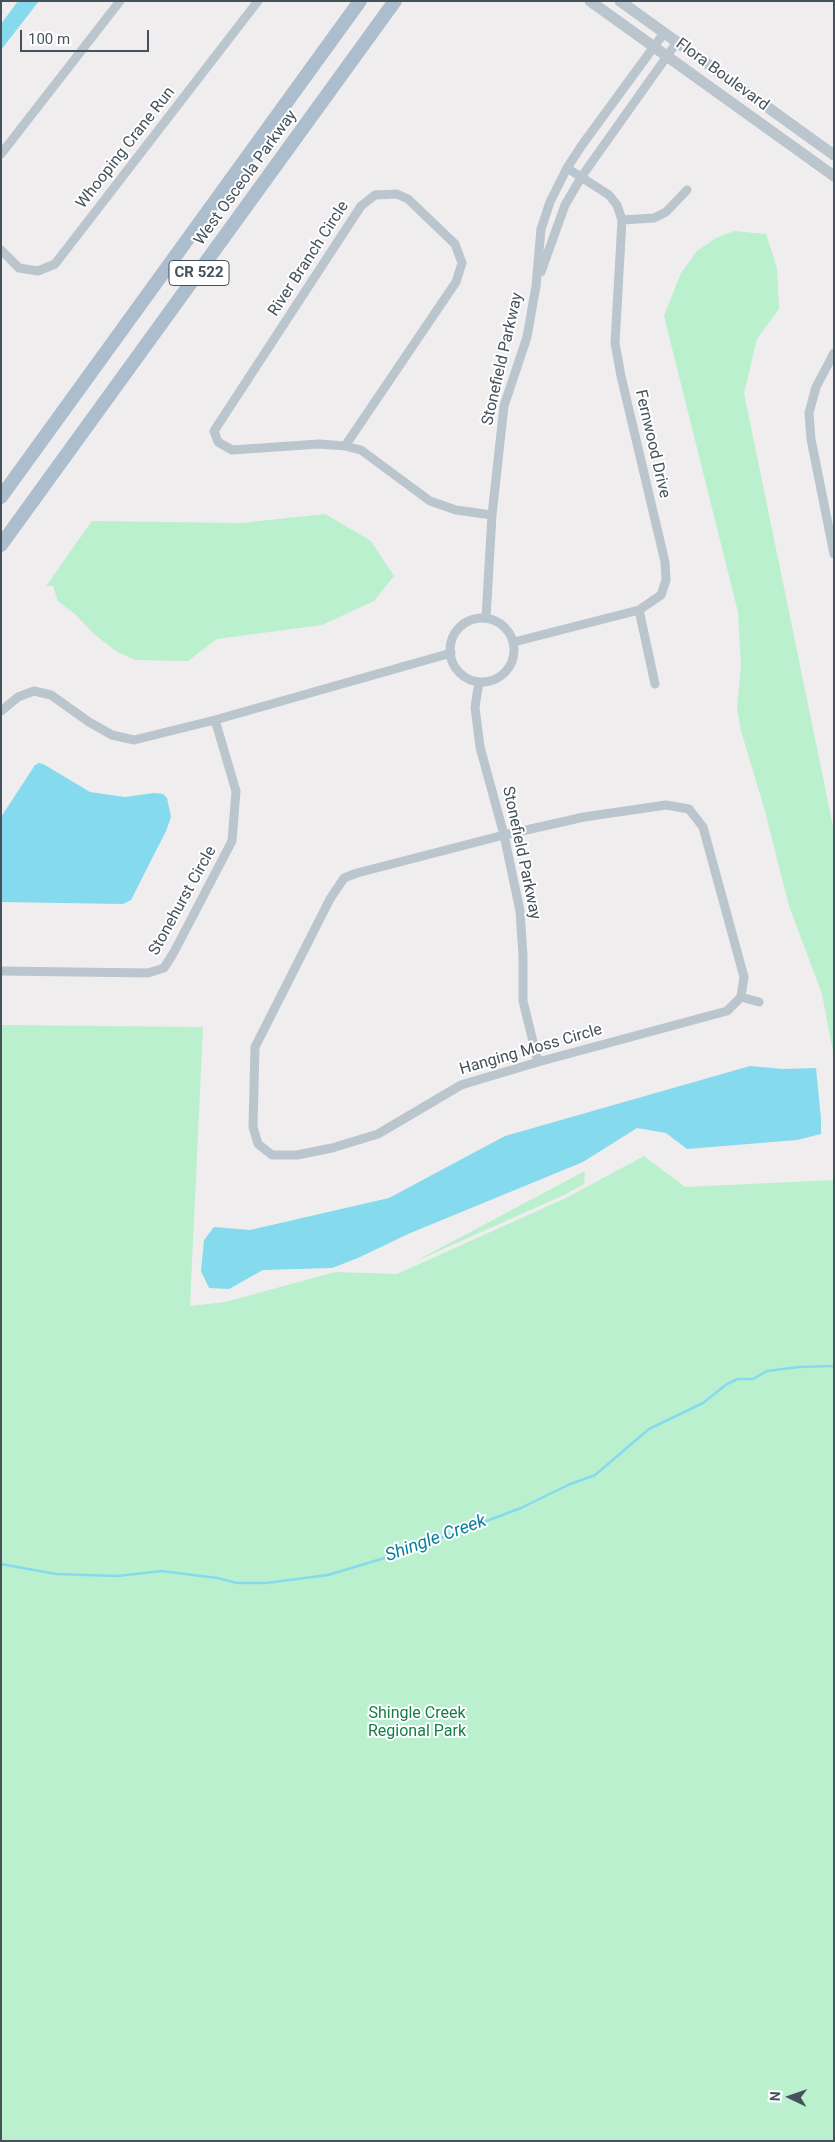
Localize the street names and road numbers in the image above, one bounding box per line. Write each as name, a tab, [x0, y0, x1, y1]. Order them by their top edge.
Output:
street label: Flora Boulevard	[672, 35, 772, 115]
street label: Whooping Crane Run	[73, 83, 179, 213]
street label: West Osceola Parkway	[191, 107, 301, 249]
street label: River Branch Circle	[265, 198, 353, 320]
road number: CR 522	[169, 260, 229, 286]
street label: Stonefield Parkway	[478, 291, 528, 427]
street label: Fernwood Drive	[630, 388, 674, 500]
street label: Stonefield Parkway	[498, 785, 544, 921]
street label: Stonehurst Circle	[145, 843, 221, 959]
street label: Hanging Moss Circle	[457, 1020, 605, 1080]

